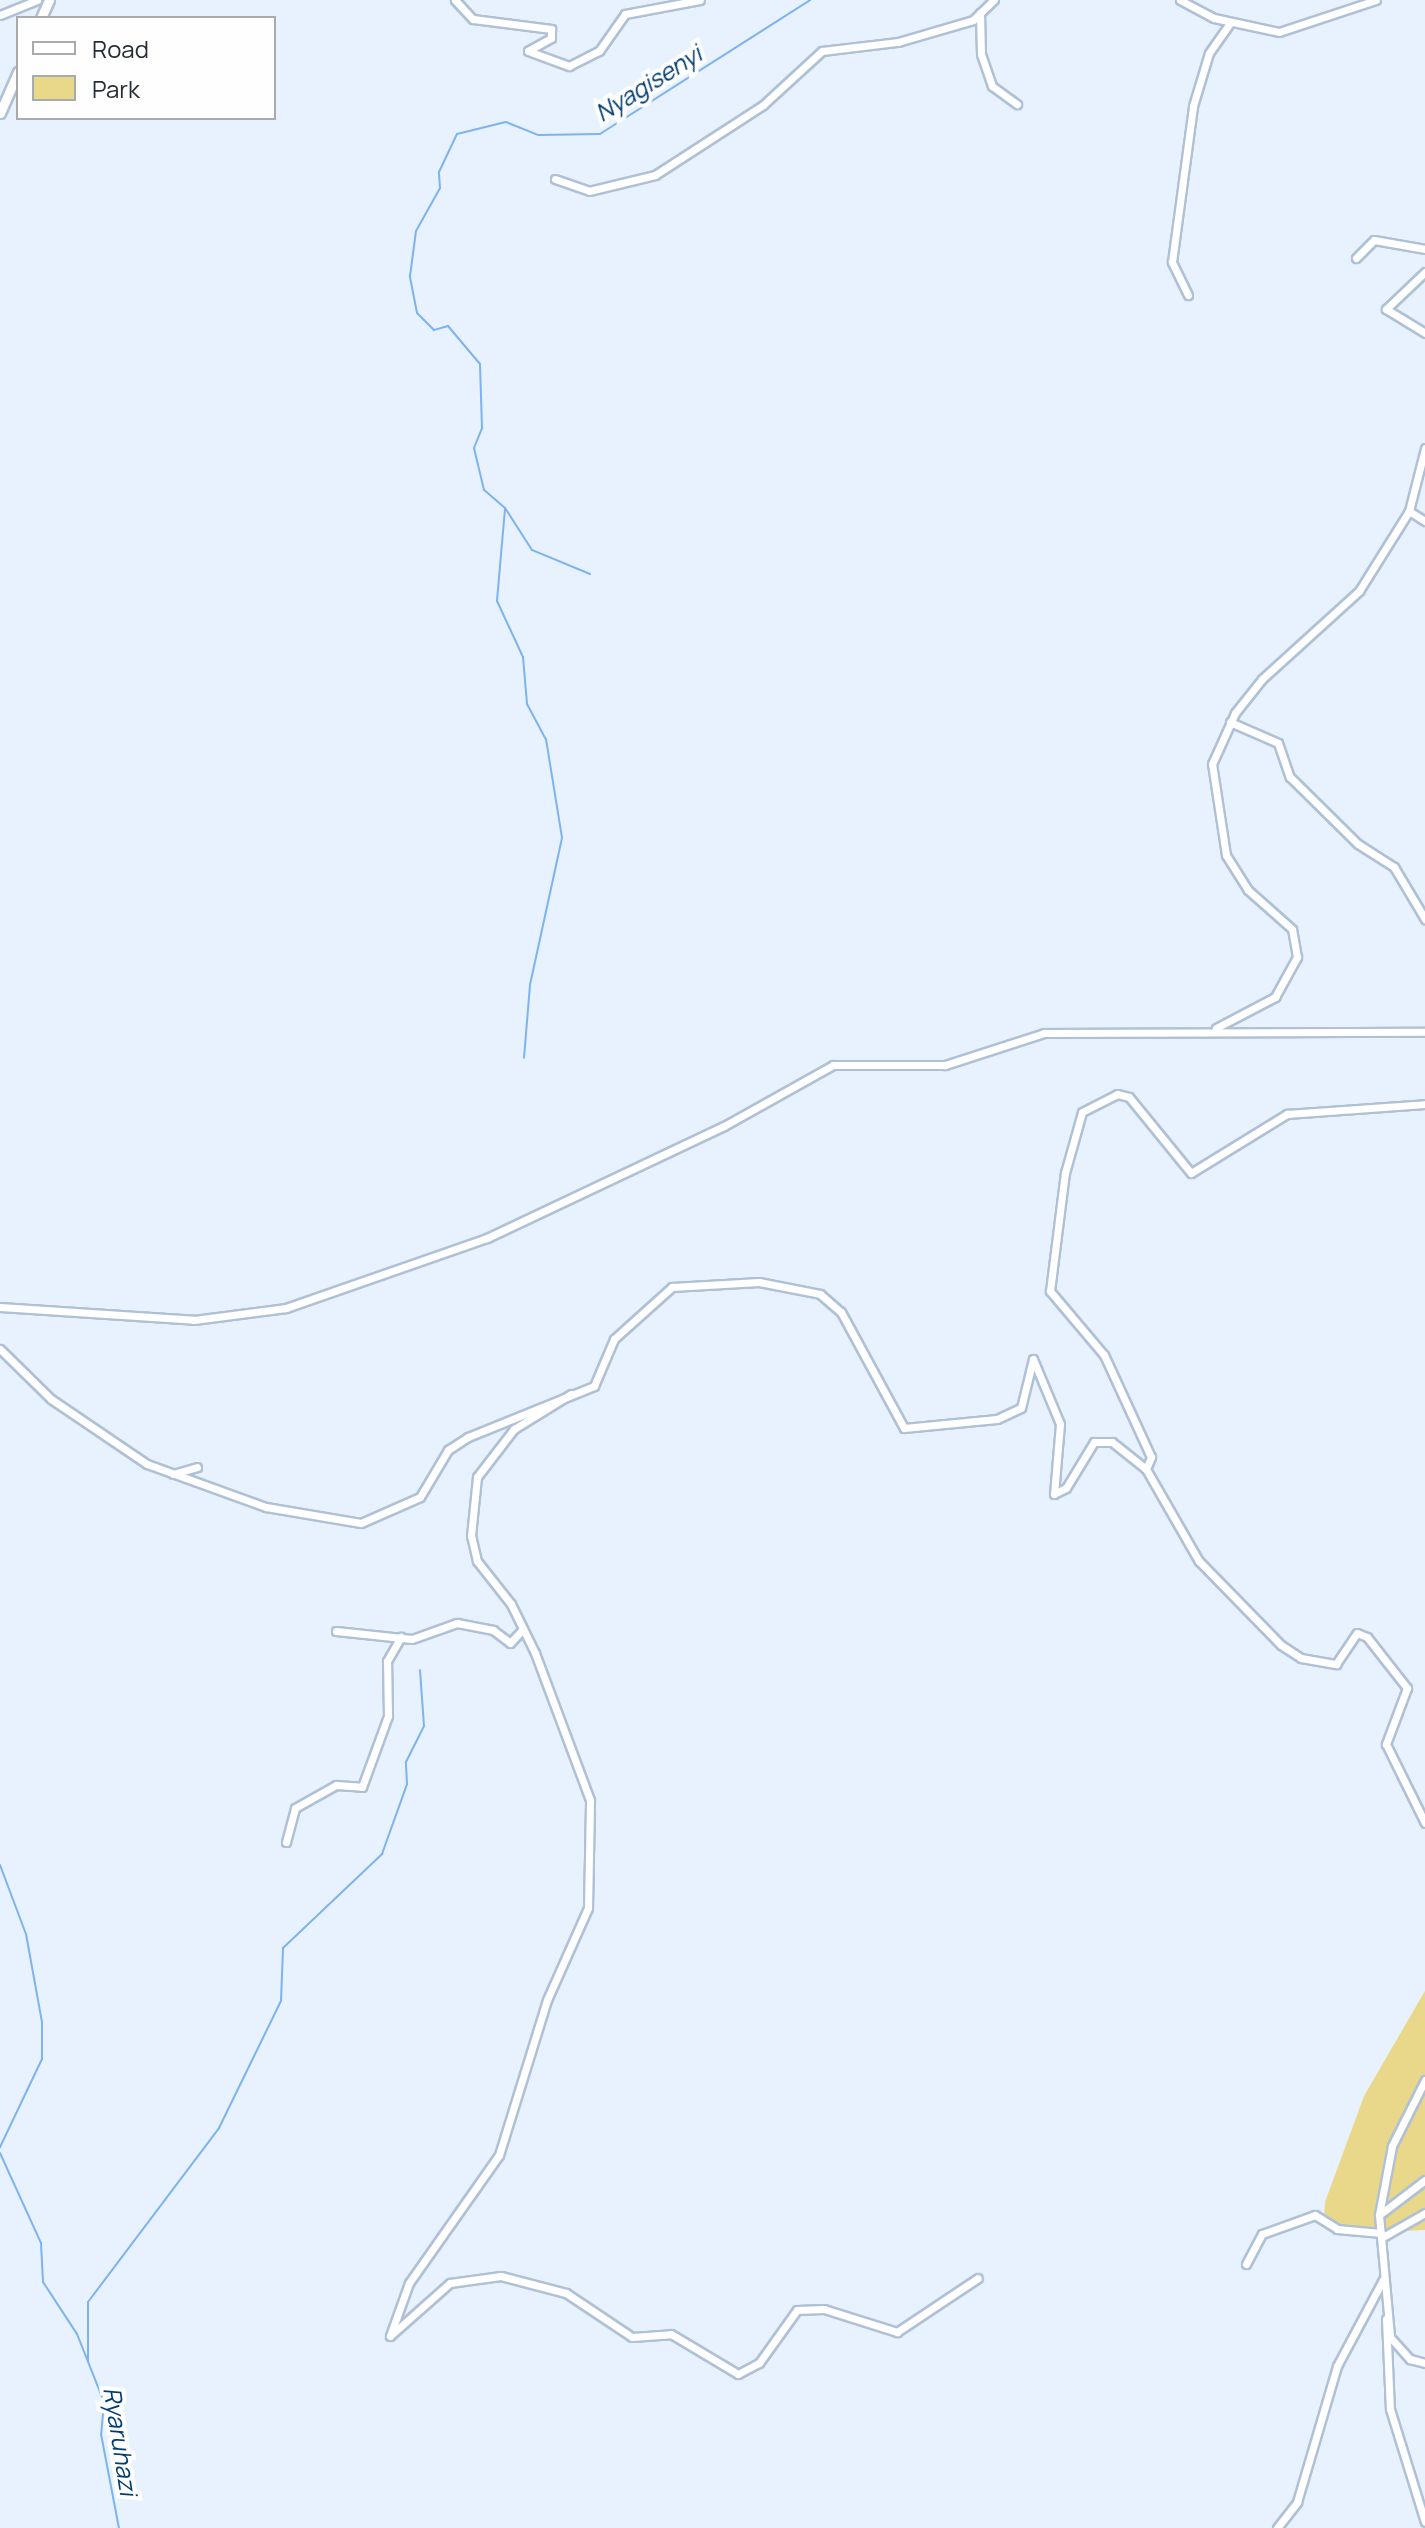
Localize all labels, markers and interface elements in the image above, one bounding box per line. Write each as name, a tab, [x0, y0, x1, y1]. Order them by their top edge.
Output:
legend	[16, 16, 276, 120]
text: Road	[92, 32, 149, 65]
water label: Nyagisenyi	[589, 39, 707, 127]
text: Park	[92, 72, 140, 105]
water label: Ryaruhazi	[98, 2385, 144, 2497]

